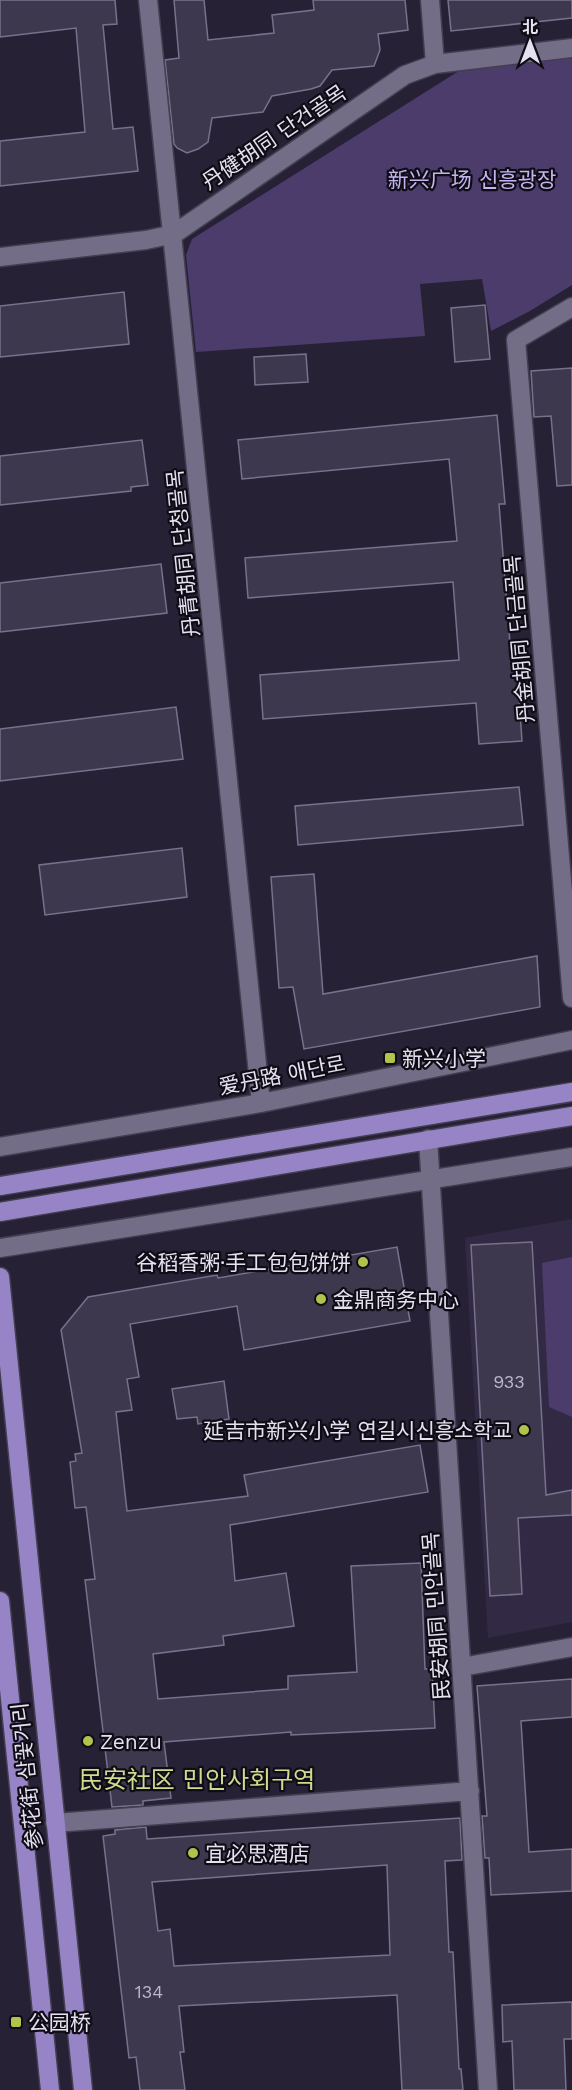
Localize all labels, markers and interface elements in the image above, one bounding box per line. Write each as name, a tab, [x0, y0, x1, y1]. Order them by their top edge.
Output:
north arrow	[500, 12, 560, 72]
text: 北	[522, 18, 538, 37]
street label: 丹健胡同 단건골목	[197, 80, 351, 194]
park label: 新兴广场 신흥광장	[388, 167, 556, 192]
street label: 丹青胡同 단청골목	[162, 468, 204, 638]
street label: 丹金胡同 단금골목	[499, 554, 539, 724]
place label: 新兴小学	[402, 1046, 486, 1071]
street label: 爱丹路 애단로	[217, 1051, 347, 1099]
marker: 新兴小学	[383, 1051, 397, 1065]
place label: 谷稻香粥·手工包包饼饼	[136, 1250, 351, 1275]
marker: 谷稻香粥·手工包包饼饼	[356, 1255, 370, 1269]
place label: 金鼎商务中心	[333, 1287, 459, 1312]
marker: 金鼎商务中心	[314, 1292, 328, 1306]
house number: 933	[493, 1371, 525, 1392]
place label: 延吉市新兴小学 연길시신흥소학교	[203, 1418, 512, 1443]
marker: 延吉市新兴小学 연길시신흥소학교	[517, 1423, 531, 1437]
street label: 民安胡同 민안골목	[418, 1531, 454, 1701]
street label: 参花街 삼꽃거리	[7, 1701, 47, 1851]
place label: Zenzu	[100, 1729, 162, 1754]
marker: Zenzu	[81, 1734, 95, 1748]
district label: 民安社区 민안사회구역	[79, 1766, 315, 1794]
place label: 宜必思酒店	[205, 1841, 310, 1866]
marker: 宜必思酒店	[186, 1846, 200, 1860]
house number: 134	[135, 1981, 163, 2002]
place label: 公园桥	[28, 2010, 91, 2035]
marker: 公园桥	[9, 2015, 23, 2029]

